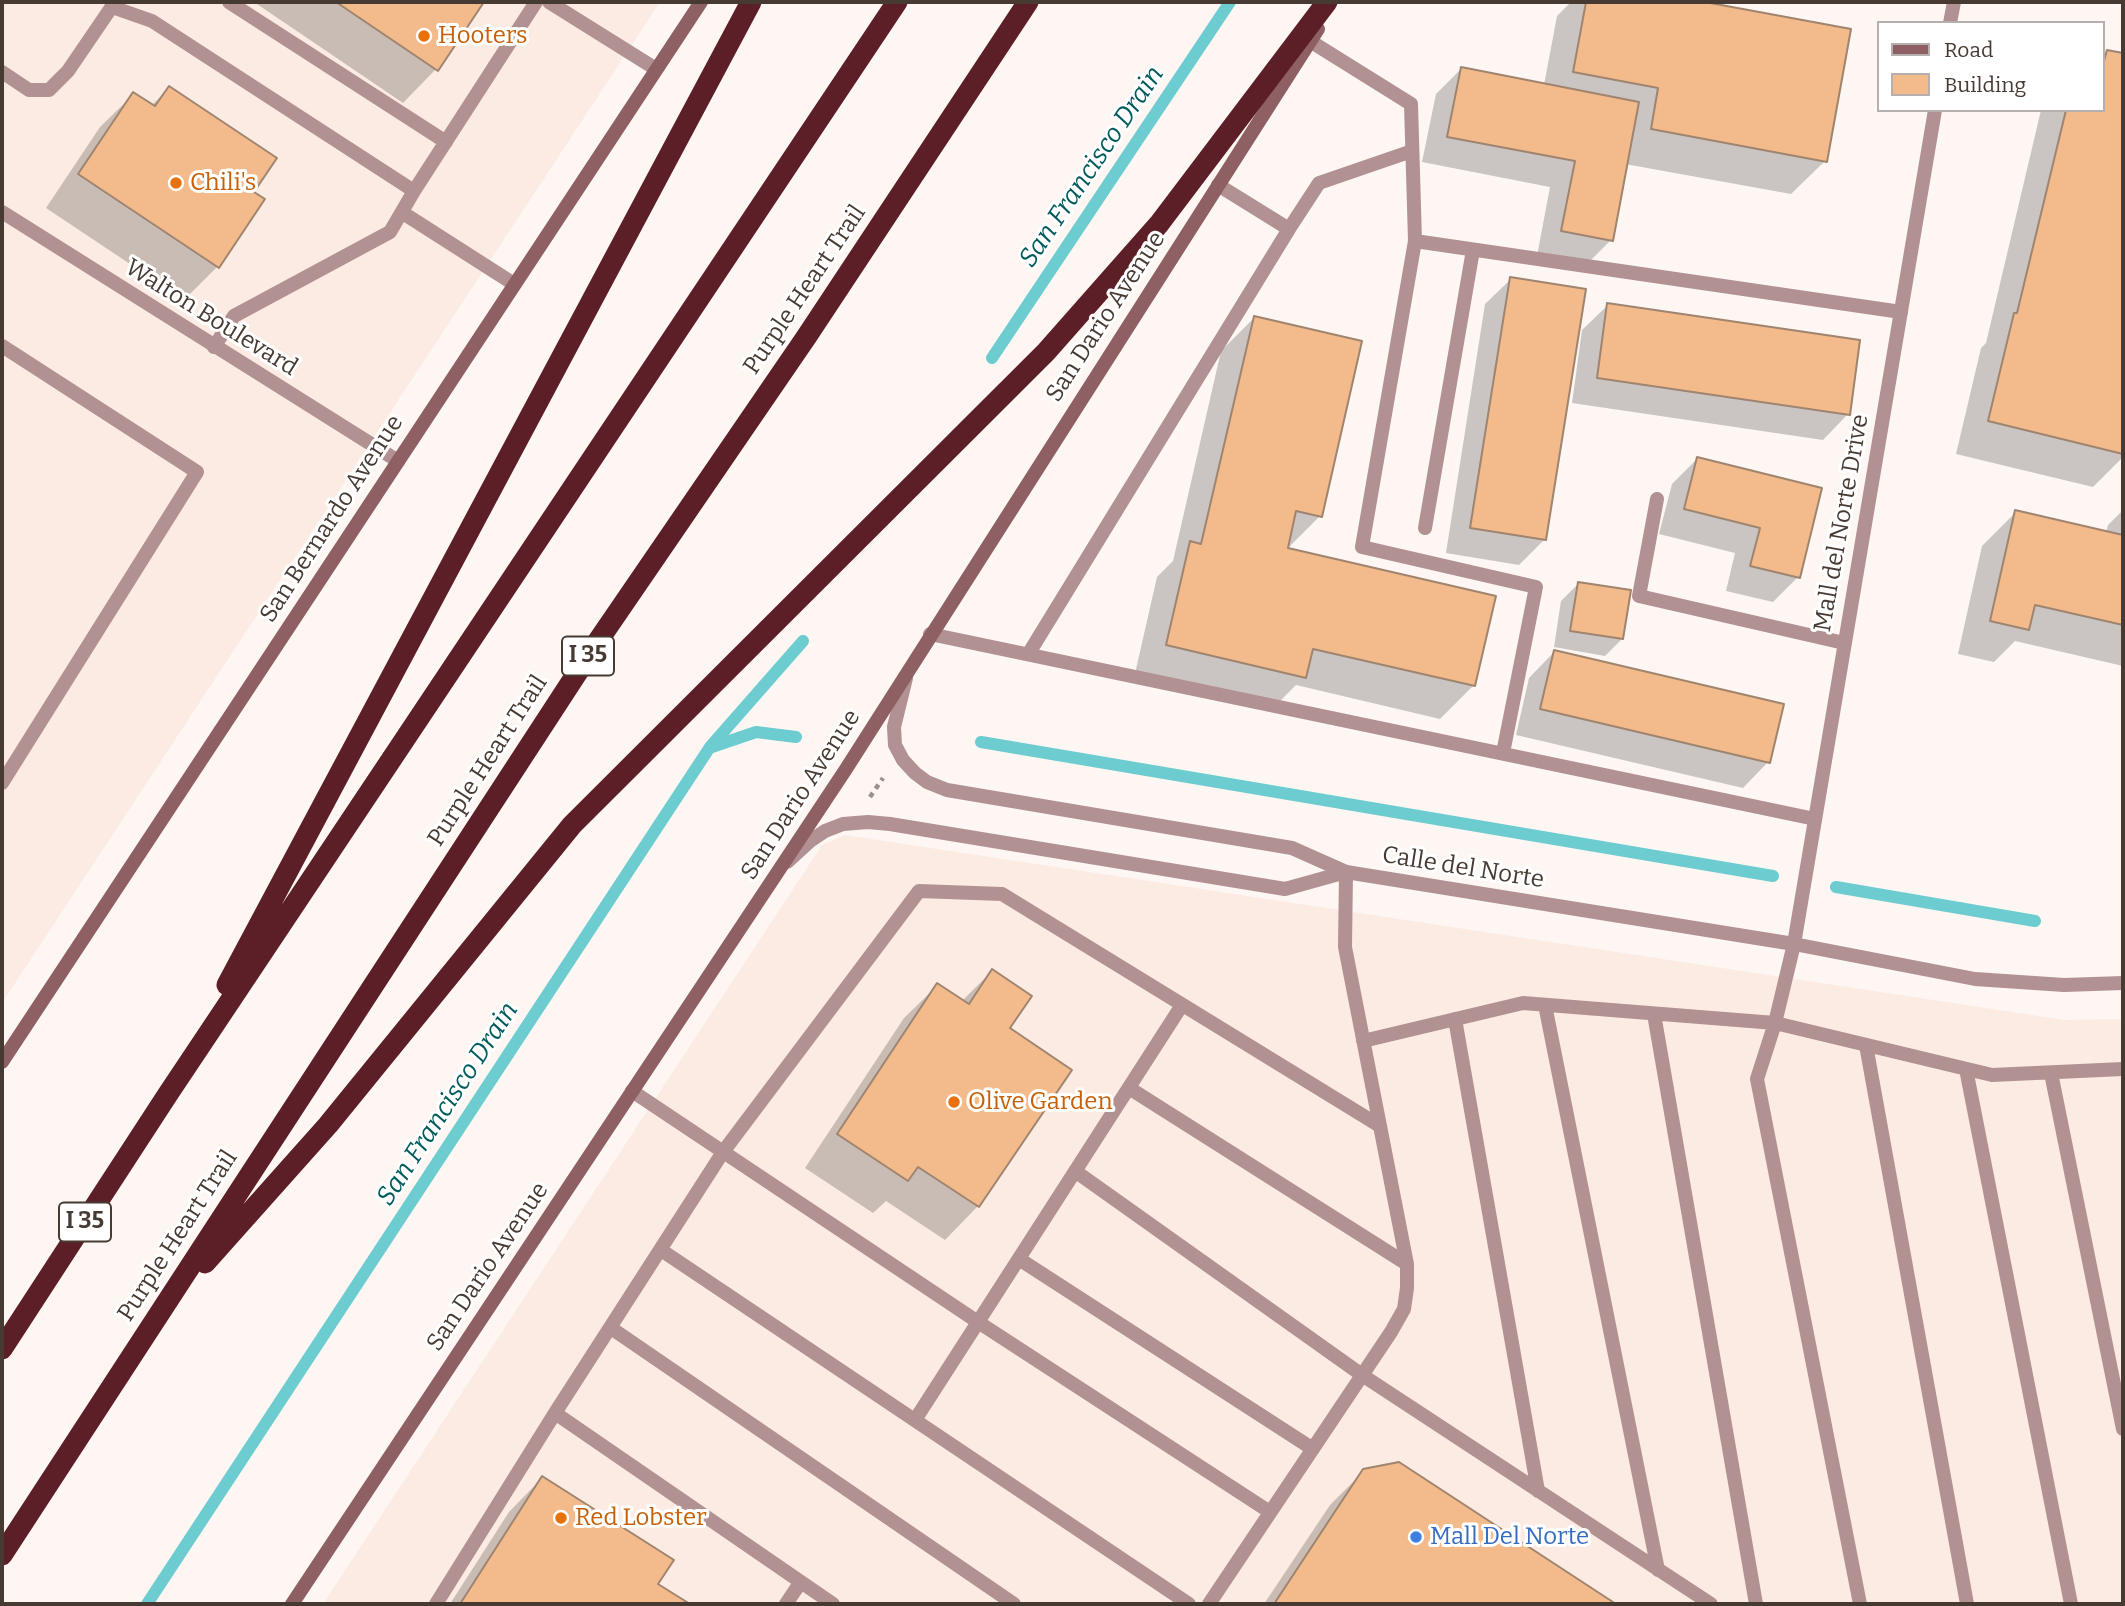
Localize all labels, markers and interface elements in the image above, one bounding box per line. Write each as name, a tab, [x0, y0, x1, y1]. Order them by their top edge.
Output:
legend	[1876, 21, 2104, 112]
place label: Hooters	[438, 22, 528, 50]
marker: Hooters	[416, 28, 432, 44]
text: Road	[1944, 37, 1993, 63]
water label: San Francisco Drain	[1013, 60, 1171, 274]
text: Building	[1944, 72, 2026, 98]
place label: Chili's	[190, 169, 256, 197]
marker: Chili's	[168, 175, 184, 191]
street label: Purple Heart Trail	[738, 200, 872, 380]
street label: San Dario Avenue	[1040, 226, 1172, 408]
street label: Walton Boulevard	[120, 253, 302, 383]
street label: San Bernardo Avenue	[254, 410, 410, 628]
street label: Mall del Norte Drive	[1809, 412, 1875, 634]
road number: I 35	[562, 636, 614, 676]
street label: Purple Heart Trail	[422, 670, 554, 852]
street label: San Dario Avenue	[735, 704, 867, 886]
street label: Calle del Norte	[1380, 841, 1546, 895]
water label: San Francisco Drain	[371, 997, 525, 1211]
place label: Olive Garden	[968, 1088, 1113, 1116]
marker: Olive Garden	[946, 1094, 962, 1110]
street label: Purple Heart Trail	[112, 1145, 244, 1327]
street label: San Dario Avenue	[421, 1177, 555, 1357]
road number: I 35	[59, 1203, 111, 1242]
place label: Red Lobster	[575, 1504, 707, 1532]
marker: Red Lobster	[553, 1510, 569, 1526]
place label: Mall Del Norte	[1430, 1523, 1589, 1551]
marker: Mall Del Norte	[1408, 1529, 1424, 1545]

